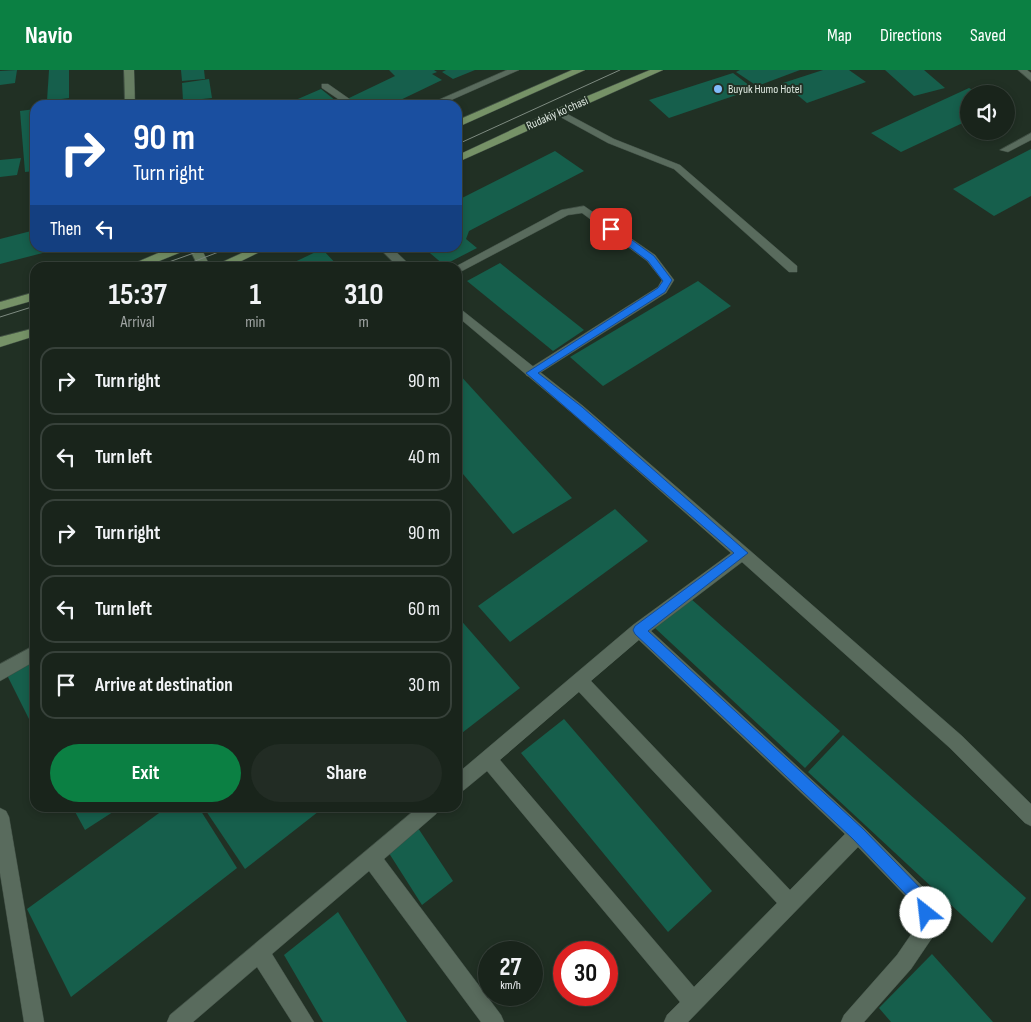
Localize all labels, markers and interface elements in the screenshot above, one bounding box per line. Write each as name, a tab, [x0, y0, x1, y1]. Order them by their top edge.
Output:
text: Navio	[25, 21, 73, 50]
text: Map	[827, 25, 852, 46]
text: Directions	[880, 25, 942, 46]
text: Saved	[970, 25, 1006, 46]
place label: Buyuk Humo Hotel	[728, 82, 802, 97]
marker: Buyuk Humo Hotel	[712, 83, 724, 95]
map controls	[960, 85, 1015, 140]
button: sound	[960, 85, 1015, 140]
street label: Rudakiy ko'chasi	[524, 93, 590, 134]
text: 90 m	[133, 117, 195, 160]
icon: right	[50, 120, 115, 185]
text: Turn right	[133, 160, 204, 187]
pin	[590, 208, 632, 250]
icon: left	[91, 215, 119, 243]
icon: arrive	[597, 215, 625, 243]
text: Then	[50, 218, 81, 241]
text: 15:37	[109, 277, 167, 313]
text: 1	[249, 277, 261, 313]
text: 310	[344, 277, 383, 313]
text: Arrival	[120, 313, 155, 332]
text: min	[245, 313, 265, 332]
text: m	[359, 313, 369, 332]
icon: right	[52, 367, 80, 395]
text: Turn right	[95, 370, 160, 393]
text: 90 m	[408, 370, 440, 393]
icon: left	[52, 443, 80, 471]
text: Turn left	[95, 446, 152, 469]
text: 40 m	[408, 446, 440, 469]
icon: right	[52, 519, 80, 547]
text: Turn right	[95, 522, 160, 545]
text: 90 m	[408, 522, 440, 545]
icon: left	[52, 595, 80, 623]
text: Turn left	[95, 598, 152, 621]
text: 60 m	[408, 598, 440, 621]
icon: arrive	[52, 671, 80, 699]
text: Arrive at destination	[95, 674, 233, 697]
text: 30 m	[408, 674, 440, 697]
button: Exit	[50, 744, 241, 802]
button: Share	[251, 744, 442, 802]
position arrow	[899, 886, 951, 938]
speed limit sign: 30	[553, 941, 618, 1006]
text: 27	[500, 952, 521, 983]
text: km/h	[500, 978, 521, 993]

